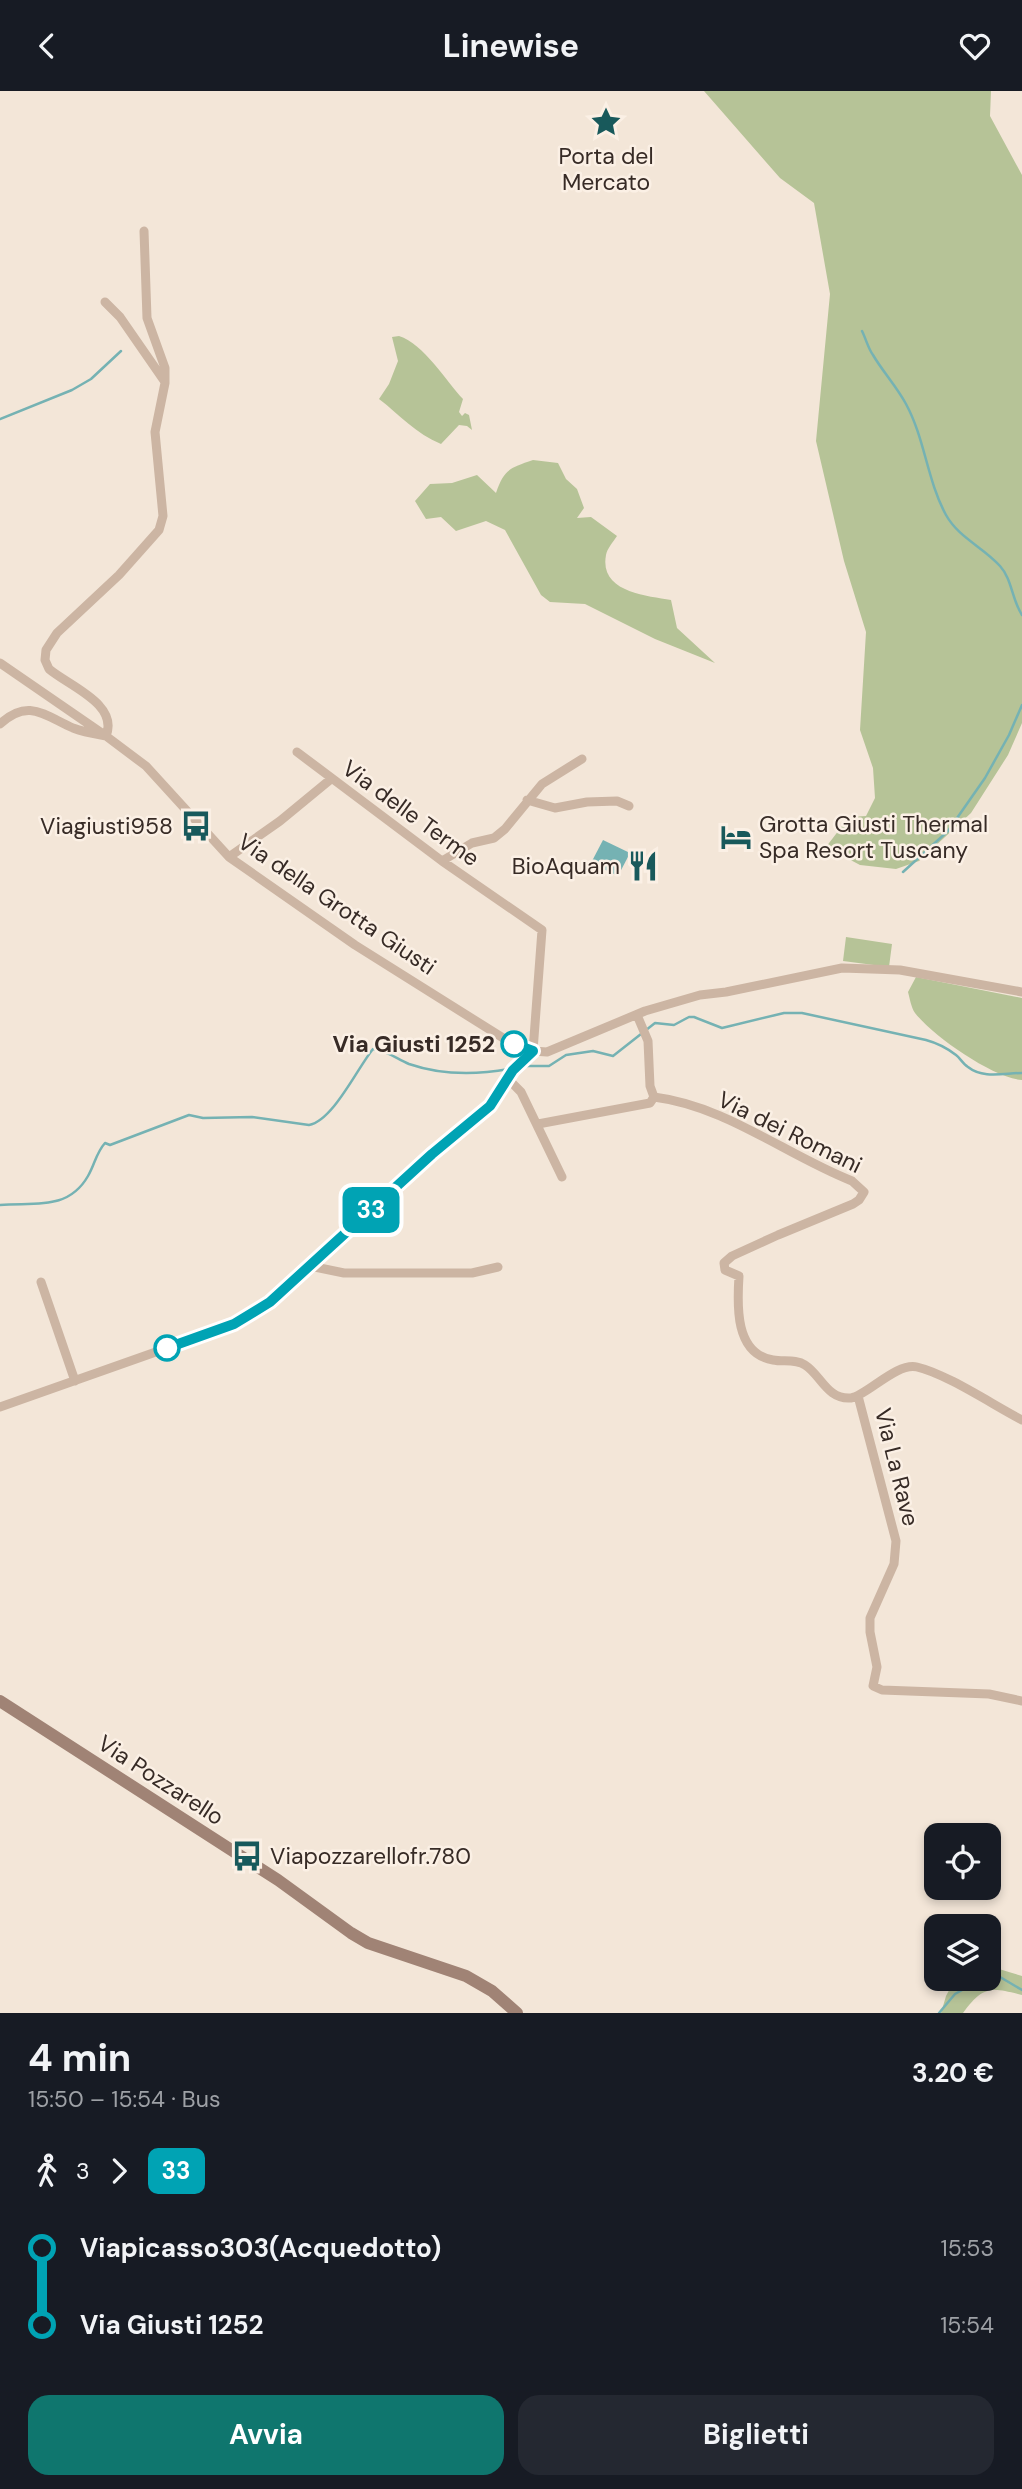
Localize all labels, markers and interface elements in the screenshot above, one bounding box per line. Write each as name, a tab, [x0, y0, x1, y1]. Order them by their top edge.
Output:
text: Linewise	[443, 25, 579, 67]
icon: back	[28, 27, 66, 65]
icon: heart	[956, 27, 994, 65]
place icon: Porta del Mercato	[589, 105, 623, 139]
place label: Porta del Mercato	[558, 141, 654, 197]
street label: Via delle Terme	[336, 753, 486, 873]
bus stop icon: Viagiusti958	[179, 809, 213, 843]
place label: Grotta Giusti Thermal Spa Resort Tuscany	[759, 809, 988, 865]
place label: Viagiusti958	[40, 811, 173, 841]
hotel icon: Grotta Giusti Thermal Spa Resort Tuscany	[719, 820, 753, 854]
street label: Via della Grotta Giusti	[232, 826, 442, 982]
restaurant icon: BioAquam	[626, 849, 660, 883]
place label: BioAquam	[512, 851, 620, 881]
place label: Via Giusti 1252	[333, 1029, 495, 1059]
marker: Via Giusti 1252	[501, 1031, 527, 1057]
street label: Via dei Romani	[713, 1084, 867, 1180]
line badge: 33	[340, 1187, 402, 1233]
text: 33	[357, 1194, 385, 1225]
unlabelled marker	[154, 1335, 180, 1361]
street label: Via La Rave	[868, 1405, 926, 1529]
street label: Via Pozzarello	[92, 1728, 230, 1832]
map controls	[924, 1823, 1001, 1991]
button: locate	[924, 1823, 1001, 1900]
bus stop icon: Viapozzarellofr.780	[230, 1839, 264, 1873]
place label: Viapozzarellofr.780	[270, 1841, 471, 1871]
button: layers	[924, 1914, 1001, 1991]
text: 4 min	[28, 2033, 131, 2083]
text: 3.20 €	[912, 2056, 994, 2090]
text: 15:50 – 15:54 · Bus	[28, 2084, 220, 2114]
icon: walk	[28, 2152, 66, 2190]
icon: forward	[100, 2152, 138, 2190]
text: 33	[162, 2155, 191, 2186]
text: 3	[76, 2156, 90, 2186]
text: Viapicasso303(Acquedotto)	[80, 2231, 441, 2265]
text: 15:53	[941, 2233, 994, 2263]
text: Via Giusti 1252	[80, 2308, 264, 2342]
text: 15:54	[940, 2310, 994, 2340]
button: Avvia	[28, 2395, 504, 2475]
button: Biglietti	[518, 2395, 994, 2475]

